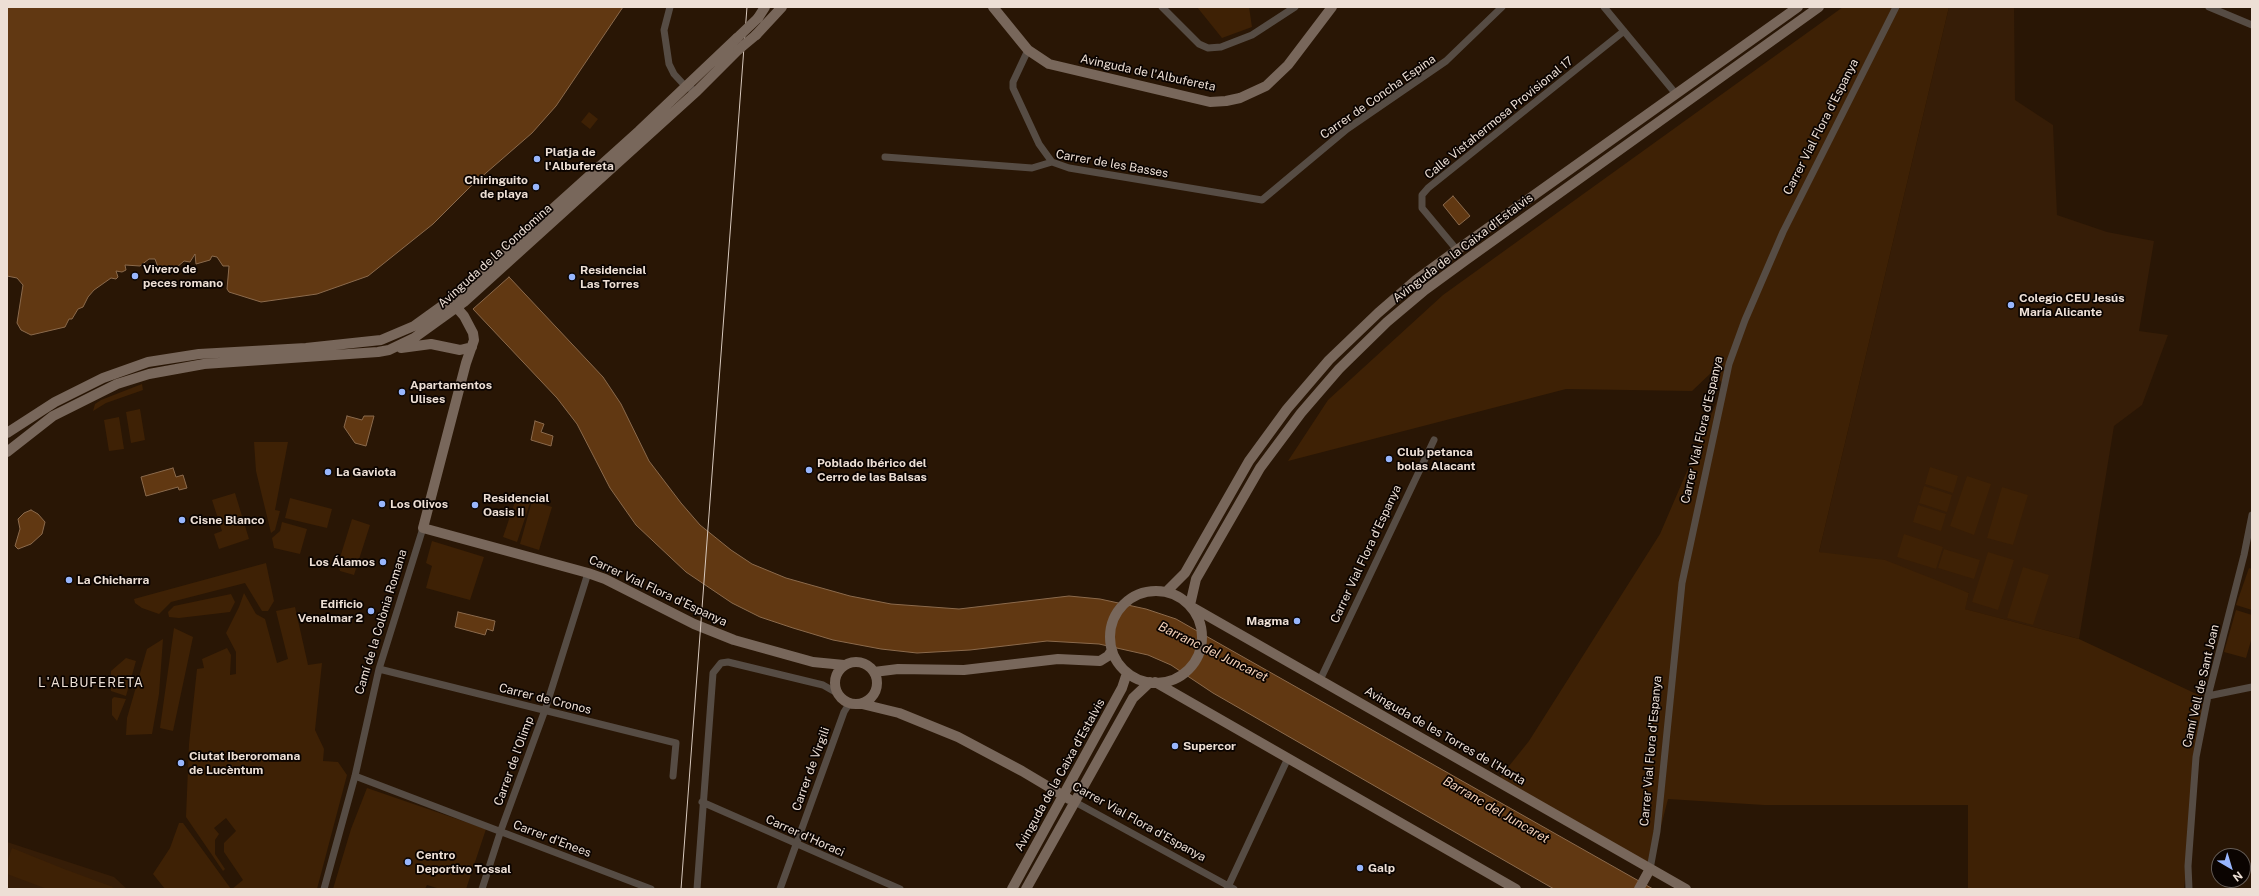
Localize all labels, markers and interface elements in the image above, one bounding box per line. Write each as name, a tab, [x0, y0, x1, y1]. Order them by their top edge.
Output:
street label: Avinguda de l'Albufereta	[1079, 52, 1217, 94]
street label: Carrer de Concha Espina	[1318, 52, 1438, 142]
street label: Calle Vistahermosa Provisional 17	[1422, 54, 1576, 182]
street label: Carrer Vial Flora d'Espanya	[1780, 57, 1862, 197]
place label: Platja de l'Albufereta	[545, 145, 614, 173]
street label: Carrer de les Basses	[1055, 147, 1169, 181]
marker: Platja de l'Albufereta	[532, 154, 542, 164]
place label: Chiringuito de playa	[464, 173, 528, 201]
marker: Chiringuito de playa	[531, 182, 541, 192]
street label: Avinguda de la Caixa d'Estalvis	[1390, 191, 1536, 305]
street label: Avinguda de la Condomina	[435, 201, 555, 311]
place label: Vivero de peces romano	[143, 262, 223, 290]
place label: Residencial Las Torres	[580, 263, 646, 291]
marker: Vivero de peces romano	[130, 271, 140, 281]
marker: Residencial Las Torres	[567, 272, 577, 282]
place label: Colegio CEU Jesús María Alicante	[2019, 291, 2124, 319]
marker: Colegio CEU Jesús María Alicante	[2006, 300, 2016, 310]
street label: Carrer Vial Flora d'Espanya	[1678, 355, 1726, 505]
place label: Apartamentos Ulises	[410, 378, 492, 406]
marker: Apartamentos Ulises	[397, 387, 407, 397]
place label: Club petanca bolas Alacant	[1397, 445, 1475, 473]
marker: Club petanca bolas Alacant	[1384, 454, 1394, 464]
place label: Poblado Ibérico del Cerro de las Balsas	[817, 456, 927, 484]
place label: La Gaviota	[336, 465, 396, 479]
marker: Poblado Ibérico del Cerro de las Balsas	[804, 465, 814, 475]
marker: La Gaviota	[323, 467, 333, 477]
street label: Carrer Vial Flora d'Espanya	[1328, 483, 1404, 625]
place label: Residencial Oasis II	[483, 491, 549, 519]
place label: Los Olivos	[390, 497, 448, 511]
marker: Los Olivos	[377, 499, 387, 509]
marker: Residencial Oasis II	[470, 500, 480, 510]
place label: Cisne Blanco	[190, 513, 264, 527]
marker: Cisne Blanco	[177, 515, 187, 525]
street label: Camí de la Colònia Romana	[352, 548, 410, 696]
street label: Carrer Vial Flora d'Espanya	[587, 553, 729, 629]
place label: Los Álamos	[309, 555, 375, 569]
marker: Los Álamos	[378, 557, 388, 567]
place label: La Chicharra	[77, 573, 149, 587]
marker: La Chicharra	[64, 575, 74, 585]
place label: Edificio Venalmar 2	[298, 597, 363, 625]
marker: Edificio Venalmar 2	[366, 606, 376, 616]
place label: Magma	[1246, 614, 1289, 628]
marker: Magma	[1292, 616, 1302, 626]
water label: Barranc del Juncaret	[1156, 619, 1270, 685]
street label: Camí Vell de Sant Joan	[2180, 623, 2222, 749]
district label: L'ALBUFERETA	[38, 675, 144, 691]
street label: Carrer Vial Flora d'Espanya	[1637, 675, 1665, 827]
street label: Carrer de Cronos	[497, 681, 593, 717]
street label: Avinguda de les Torres de l'Horta	[1362, 684, 1528, 788]
street label: Avinguda de la Caixa d'Estalvis	[1012, 696, 1108, 854]
street label: Carrer de l'Olimp	[491, 714, 537, 808]
street label: Carrer de Virgili	[789, 725, 833, 813]
place label: Supercor	[1183, 739, 1236, 753]
marker: Supercor	[1170, 741, 1180, 751]
place label: Ciutat Iberoromana de Lucèntum	[189, 749, 300, 777]
marker: Ciutat Iberoromana de Lucèntum	[176, 758, 186, 768]
water label: Barranc del Juncaret	[1440, 773, 1552, 847]
street label: Carrer Vial Flora d'Espanya	[1070, 779, 1208, 865]
street label: Carrer d'Horaci	[763, 812, 847, 860]
street label: Carrer d'Enees	[511, 818, 593, 860]
place label: Centro Deportivo Tossal	[416, 848, 511, 876]
north arrow	[2211, 848, 2251, 888]
marker: Centro Deportivo Tossal	[403, 857, 413, 867]
place label: Galp	[1368, 861, 1395, 875]
marker: Galp	[1355, 863, 1365, 873]
text: N	[2231, 869, 2245, 884]

